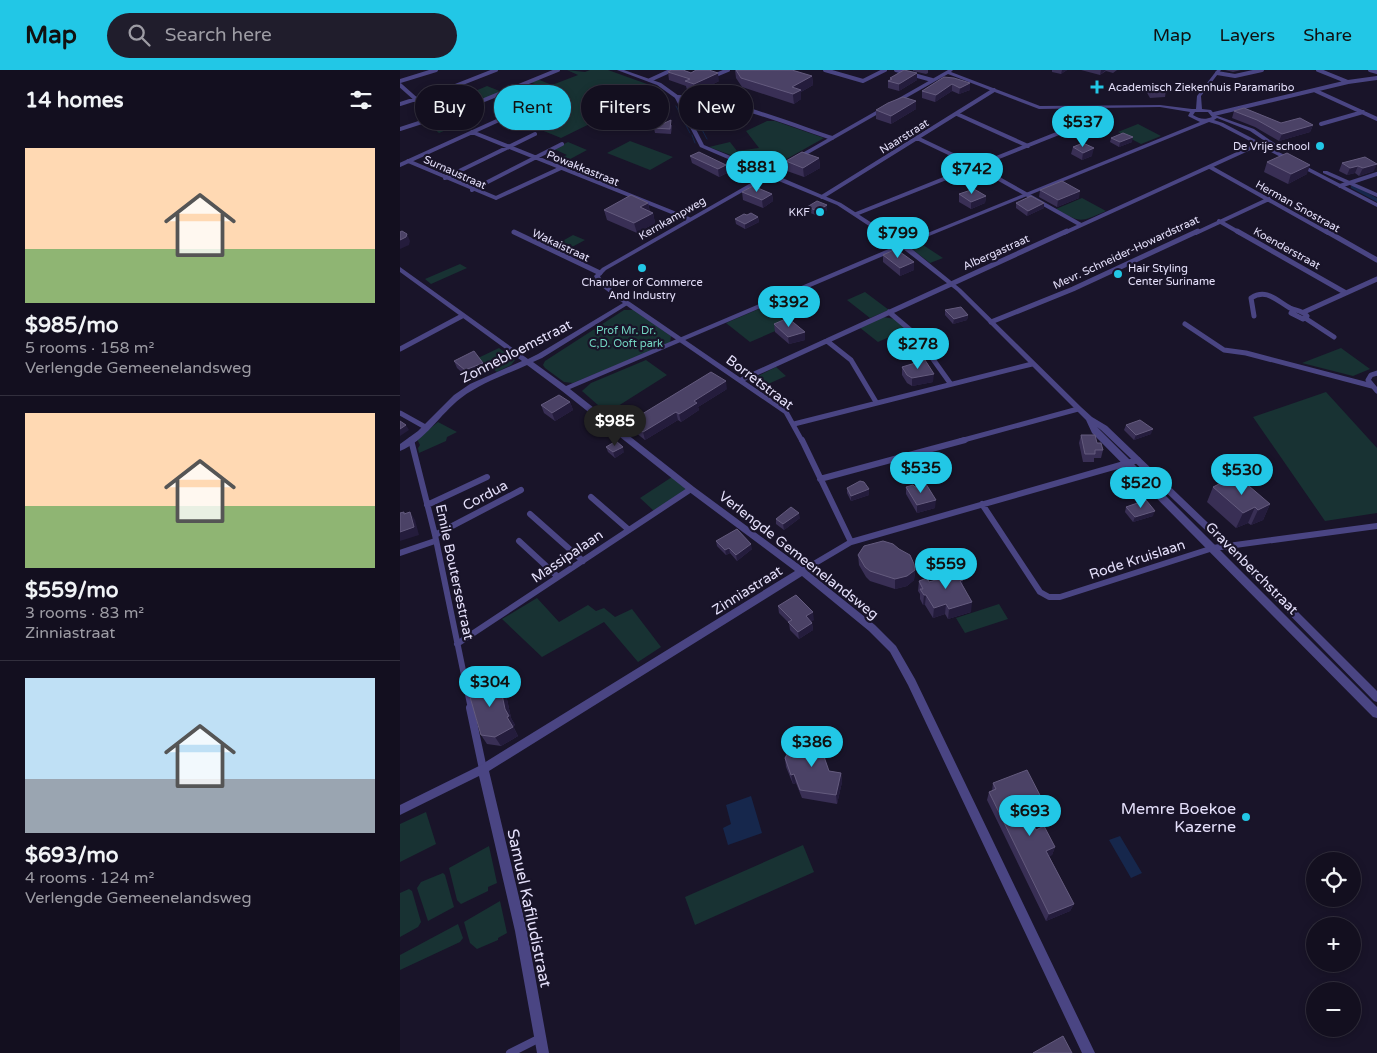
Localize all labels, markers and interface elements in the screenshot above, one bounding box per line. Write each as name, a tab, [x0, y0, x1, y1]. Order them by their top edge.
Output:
search box	[107, 13, 457, 58]
text: Map	[25, 21, 77, 50]
icon: search	[125, 21, 153, 49]
text: Search here	[165, 24, 272, 46]
text: Map	[1153, 24, 1192, 46]
text: Layers	[1220, 24, 1275, 46]
text: Share	[1303, 24, 1352, 46]
marker: Academisch Ziekenhuis Paramaribo	[1090, 80, 1104, 94]
place label: Academisch Ziekenhuis Paramaribo	[1108, 81, 1295, 94]
chip: Buy	[415, 85, 484, 130]
chip: Rent	[494, 85, 571, 130]
chip: Filters	[581, 85, 669, 130]
chip: New	[679, 85, 753, 130]
icon: filters	[347, 86, 375, 114]
text: 14 homes	[25, 88, 124, 113]
pin: $537	[1053, 106, 1113, 148]
text: $537	[1063, 112, 1103, 132]
street label: Naarstraat	[877, 116, 931, 157]
place label: De Vrije school	[1233, 140, 1310, 153]
marker: De Vrije school	[1314, 140, 1326, 152]
street label: Powakkastraat	[545, 148, 621, 189]
pin: $881	[727, 150, 787, 193]
pin: $742	[942, 152, 1002, 195]
street label: Surnaustraat	[421, 153, 488, 192]
text: $881	[737, 157, 777, 177]
text: $742	[952, 159, 992, 179]
street label: Herman Snostraat	[1253, 178, 1342, 235]
icon: home	[155, 180, 245, 270]
street label: Kernkampweg	[636, 194, 708, 243]
place label: KKF	[789, 206, 810, 219]
marker: KKF	[814, 206, 826, 218]
street label: Mevr. Schneider-Howardstraat	[1051, 213, 1201, 292]
pin: $799	[868, 216, 928, 259]
text: $799	[878, 223, 918, 243]
street label: Koenderstraat	[1251, 225, 1322, 272]
street label: Wakaistraat	[530, 227, 592, 264]
street label: Albergastraat	[961, 232, 1031, 273]
marker: Chamber of Commerce And Industry	[636, 262, 648, 274]
place label: Hair Styling Center Suriname	[1128, 262, 1215, 288]
marker: Hair Styling Center Suriname	[1112, 268, 1124, 280]
place label: Chamber of Commerce And Industry	[581, 276, 703, 302]
pin: $392	[759, 286, 819, 328]
text: $392	[769, 292, 809, 312]
text: $985/mo	[25, 313, 119, 338]
street label: Zonnebloemstraat	[458, 316, 575, 387]
park label: Prof Mr. Dr. C,D. Ooft park	[589, 324, 663, 350]
pin: $278	[888, 328, 948, 370]
text: $278	[898, 334, 938, 354]
text: 5 rooms · 158 m²	[25, 338, 154, 358]
street label: Borretstraat	[723, 351, 797, 414]
text: Verlengde Gemeenelandsweg	[25, 358, 252, 378]
pin: $985	[585, 404, 645, 447]
text: $985	[595, 411, 635, 431]
icon: home	[155, 446, 245, 536]
pin: $535	[891, 452, 951, 494]
pin: $530	[1212, 454, 1272, 496]
text: $535	[901, 458, 941, 478]
text: $530	[1222, 460, 1262, 480]
pin: $520	[1111, 466, 1171, 509]
text: $520	[1121, 473, 1161, 493]
street label: Cordua	[460, 477, 511, 514]
street label: Verlengde Gemeenelandsweg	[715, 488, 882, 623]
street label: Emile Boutersestraat	[432, 503, 477, 642]
street label: Gravenberchstraat	[1202, 519, 1302, 619]
street label: Massipalaan	[528, 526, 606, 587]
street label: Rode Kruislaan	[1087, 536, 1187, 583]
pin: $559	[916, 548, 976, 590]
text: $559	[926, 554, 966, 574]
street label: Zinniastraat	[709, 562, 786, 619]
text: $559/mo	[25, 578, 119, 603]
text: 3 rooms · 83 m²	[25, 603, 144, 623]
text: Zinniastraat	[25, 623, 115, 643]
pin: $304	[460, 666, 520, 708]
text: $304	[470, 672, 510, 692]
icon: home	[155, 711, 245, 801]
pin: $386	[782, 726, 842, 768]
text: $386	[792, 732, 832, 752]
pin: $693	[1000, 794, 1060, 837]
place label: Memre Boekoe Kazerne	[1121, 799, 1236, 837]
text: $693	[1010, 801, 1050, 821]
marker: Memre Boekoe Kazerne	[1240, 811, 1252, 823]
street label: Samuel Kafiludistraat	[502, 827, 556, 989]
text: $693/mo	[25, 843, 119, 868]
map controls	[1306, 852, 1361, 1037]
button: locate	[1306, 852, 1361, 907]
text: 4 rooms · 124 m²	[25, 868, 154, 888]
text: Verlengde Gemeenelandsweg	[25, 888, 252, 908]
button: +	[1306, 917, 1361, 972]
button: −	[1306, 982, 1361, 1037]

